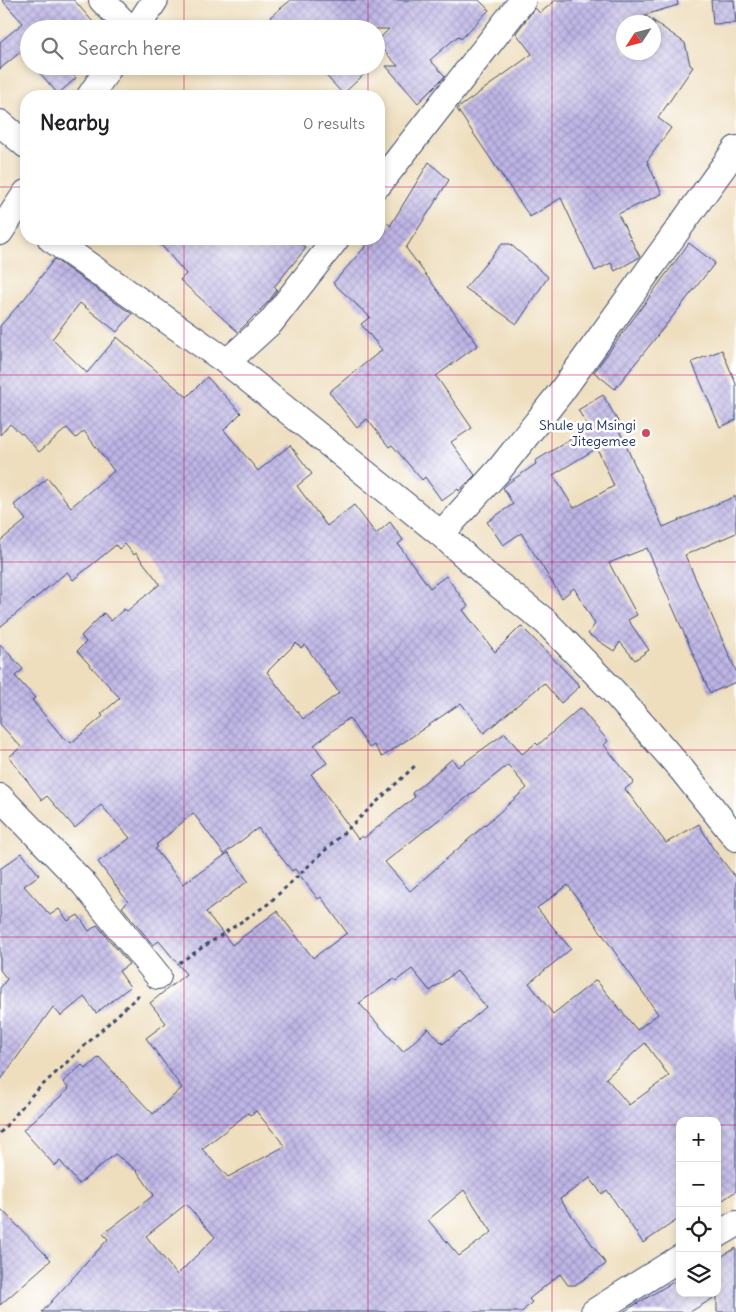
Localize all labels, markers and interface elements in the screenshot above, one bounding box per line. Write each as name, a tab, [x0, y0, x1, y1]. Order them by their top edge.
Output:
north arrow	[616, 15, 661, 60]
search box	[20, 20, 385, 75]
icon: search	[38, 34, 66, 62]
text: Search here	[78, 36, 181, 60]
text: Nearby	[40, 109, 110, 136]
text: 0 results	[303, 113, 365, 133]
place label: Shule ya Msingi Jitegemee	[539, 416, 636, 450]
marker: Shule ya Msingi Jitegemee	[640, 427, 652, 439]
map controls	[676, 1117, 721, 1297]
button: +	[676, 1117, 721, 1162]
button: −	[676, 1162, 721, 1207]
button: locate	[676, 1207, 721, 1252]
button: layers	[676, 1252, 721, 1297]

